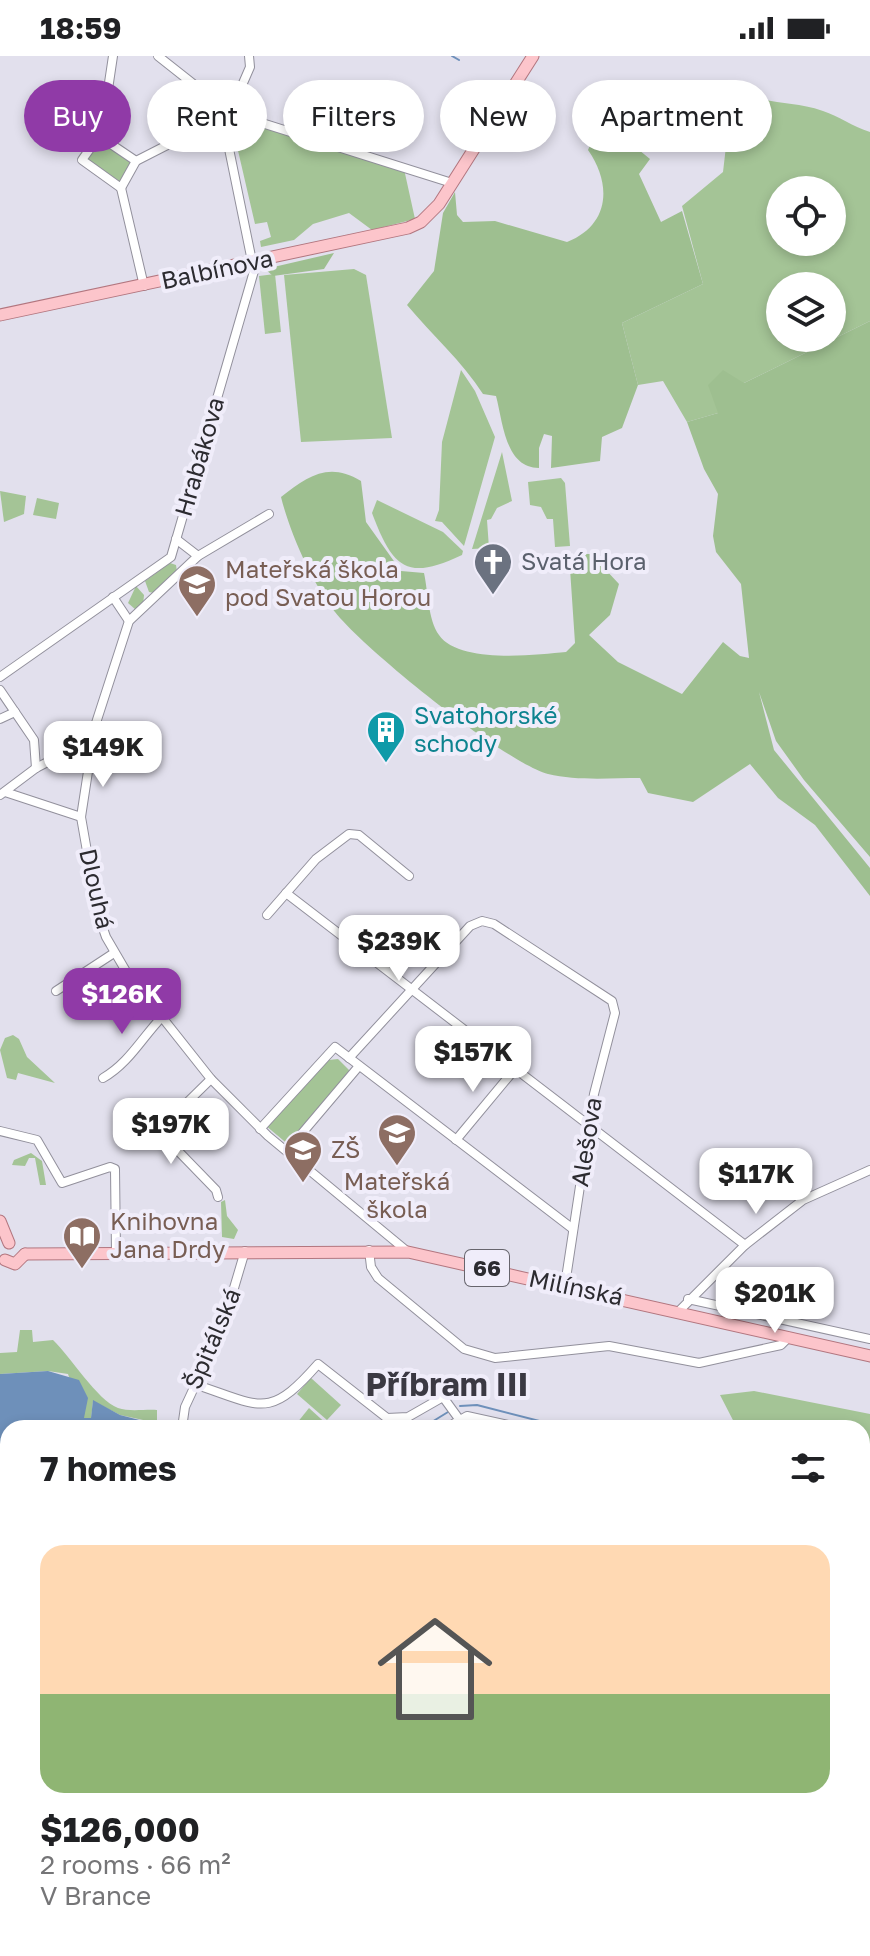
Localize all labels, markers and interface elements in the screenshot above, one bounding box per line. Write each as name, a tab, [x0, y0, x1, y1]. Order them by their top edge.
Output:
text: 18:59	[40, 10, 122, 46]
chip: Buy	[24, 80, 131, 152]
chip: Rent	[147, 80, 267, 152]
chip: Filters	[283, 80, 424, 152]
chip: New	[440, 80, 556, 152]
chip: Apartment	[572, 80, 772, 152]
map controls	[766, 176, 846, 352]
button: locate	[766, 176, 846, 256]
street label: Balbínova	[158, 243, 275, 295]
button: layers	[766, 272, 846, 352]
street label: Hrabákova	[168, 394, 229, 519]
church icon: Svatá Hora	[472, 541, 514, 596]
place label: Svatá Hora	[521, 546, 647, 575]
place label: Mateřská škola pod Svatou Horou	[225, 554, 431, 611]
school or university icon: Mateřská škola pod Svatou Horou	[176, 563, 218, 618]
place label: Svatohorské schody	[414, 700, 557, 757]
building icon: Svatohorské schody	[365, 709, 407, 764]
pin: $149K	[47, 721, 159, 789]
text: $149K	[62, 731, 144, 762]
street label: Dlouhá	[74, 846, 121, 932]
pin: $239K	[343, 915, 455, 983]
text: $239K	[357, 925, 441, 956]
pin: $126K	[66, 968, 178, 1036]
text: $126K	[81, 978, 163, 1009]
pin: $157K	[417, 1026, 529, 1094]
text: $157K	[433, 1036, 513, 1067]
street label: Alešova	[564, 1095, 607, 1188]
pin: $197K	[115, 1098, 227, 1166]
text: $197K	[131, 1108, 211, 1139]
school or university icon: Mateřská škola	[376, 1112, 418, 1167]
school or university icon: ZŠ	[282, 1129, 324, 1184]
place label: ZŠ	[331, 1134, 360, 1163]
pin: $117K	[700, 1148, 812, 1216]
text: $117K	[717, 1158, 795, 1189]
place label: Mateřská škola	[344, 1166, 450, 1223]
place label: Knihovna Jana Drdy	[110, 1206, 225, 1263]
library icon: Knihovna Jana Drdy	[61, 1215, 103, 1270]
road number: 66	[465, 1250, 509, 1286]
street label: Milínská	[527, 1262, 626, 1311]
pin: $201K	[719, 1267, 831, 1335]
text: $201K	[734, 1277, 816, 1308]
street label: Špitálská	[177, 1284, 246, 1393]
district label: Příbram III	[366, 1365, 528, 1403]
icon: filters	[786, 1446, 830, 1490]
text: 7 homes	[40, 1448, 177, 1488]
icon: home	[363, 1597, 507, 1741]
text: $126,000	[40, 1809, 200, 1849]
text: 2 rooms · 66 m²	[40, 1849, 231, 1880]
text: V Brance	[40, 1880, 151, 1911]

